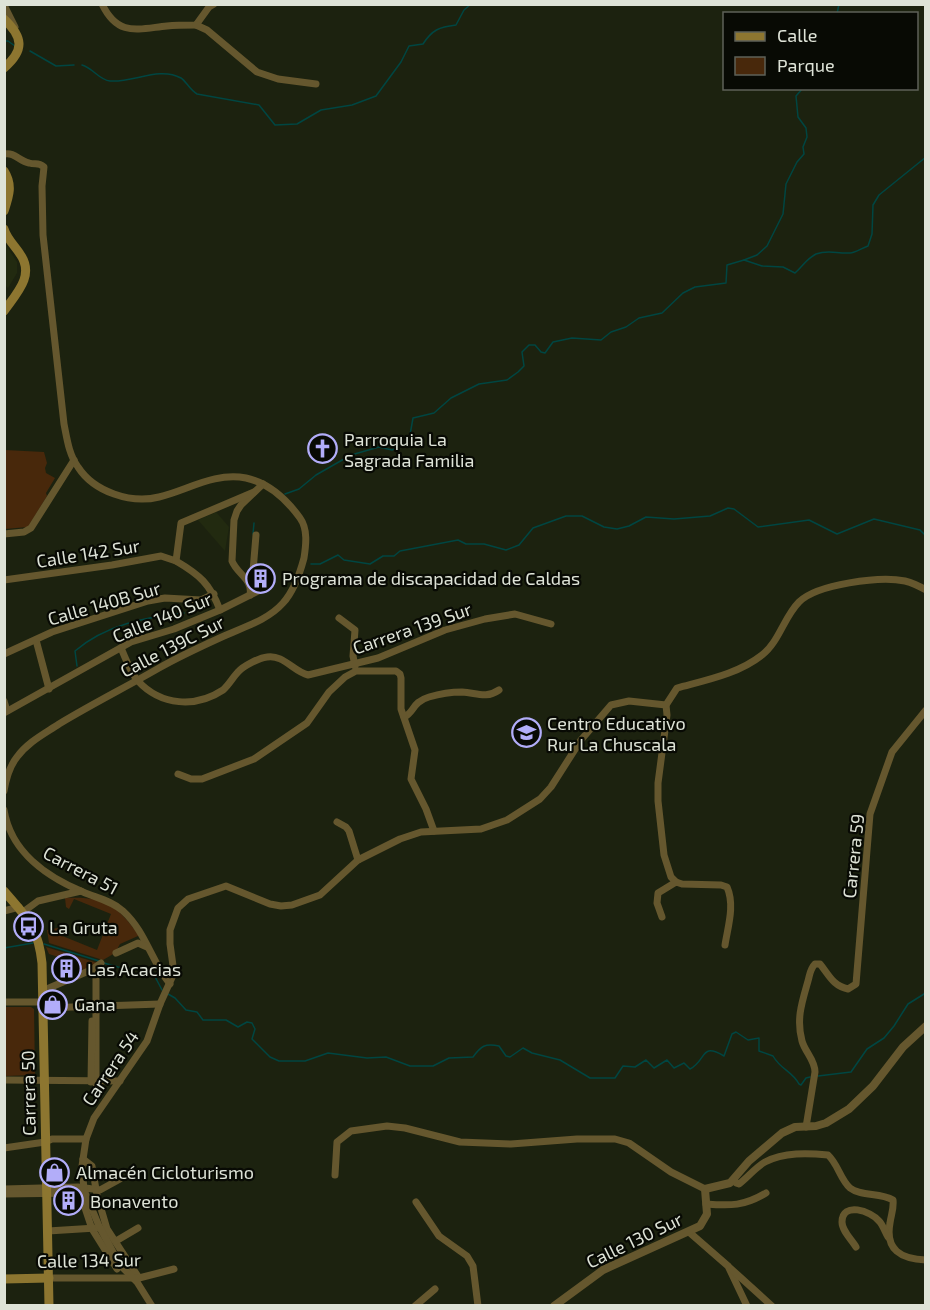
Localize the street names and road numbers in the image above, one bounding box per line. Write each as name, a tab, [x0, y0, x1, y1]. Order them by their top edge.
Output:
street label: Calle 142 Sur	[35, 534, 141, 572]
street label: Calle 140B Sur	[45, 576, 163, 630]
street label: Calle 140 Sur	[109, 587, 215, 647]
street label: Carrera 139 Sur	[350, 597, 474, 659]
street label: Calle 139C Sur	[116, 610, 228, 682]
street label: Carrera 59	[838, 813, 868, 899]
street label: Carrera 51	[40, 841, 122, 899]
street label: Carrera 54	[77, 1026, 143, 1110]
street label: Carrera 50	[16, 1050, 40, 1136]
street label: Calle 130 Sur	[582, 1207, 686, 1273]
street label: Calle 134 Sur	[37, 1248, 141, 1272]

